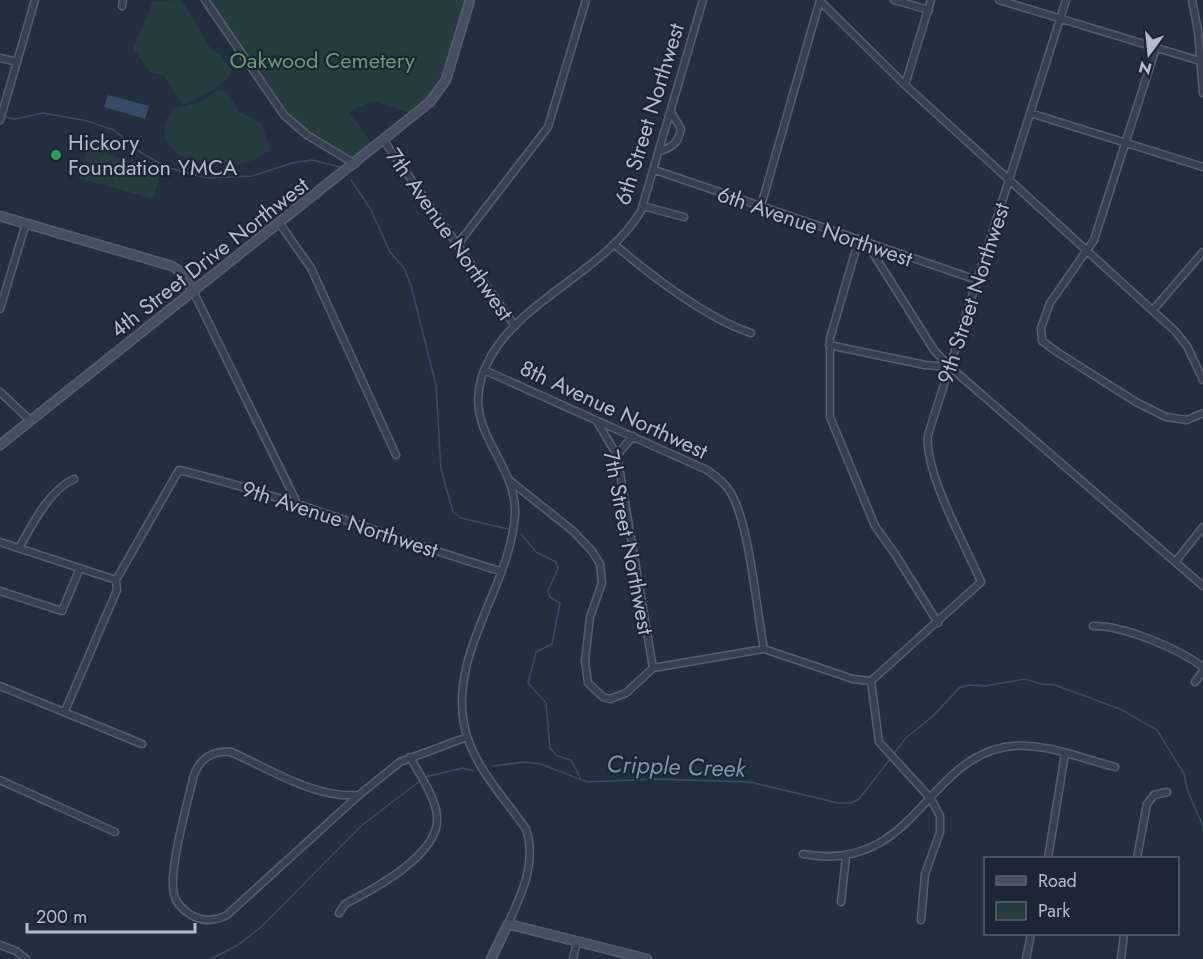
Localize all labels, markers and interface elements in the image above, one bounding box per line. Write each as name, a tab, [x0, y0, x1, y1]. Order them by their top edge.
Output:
street label: 6th Street Northwest	[606, 18, 692, 209]
north arrow	[1119, 24, 1179, 84]
park label: Oakwood Cemetery	[229, 44, 415, 76]
text: N	[1136, 55, 1154, 81]
place label: Hickory Foundation YMCA	[68, 126, 238, 183]
street label: 7th Avenue Northwest	[379, 141, 522, 327]
marker: Hickory Foundation YMCA	[49, 148, 63, 162]
street label: 4th Street Drive Northwest	[103, 169, 316, 345]
street label: 6th Avenue Northwest	[713, 178, 918, 275]
street label: 9th Street Northwest	[929, 198, 1018, 388]
street label: 8th Avenue Northwest	[515, 351, 714, 467]
street label: 7th Street Northwest	[595, 447, 663, 638]
street label: 9th Avenue Northwest	[238, 472, 443, 566]
water label: Cripple Creek	[606, 746, 748, 786]
legend	[984, 857, 1179, 935]
text: Road	[1038, 868, 1077, 894]
scale bar	[27, 896, 195, 934]
text: Park	[1038, 898, 1070, 924]
text: 200 m	[36, 904, 87, 930]

